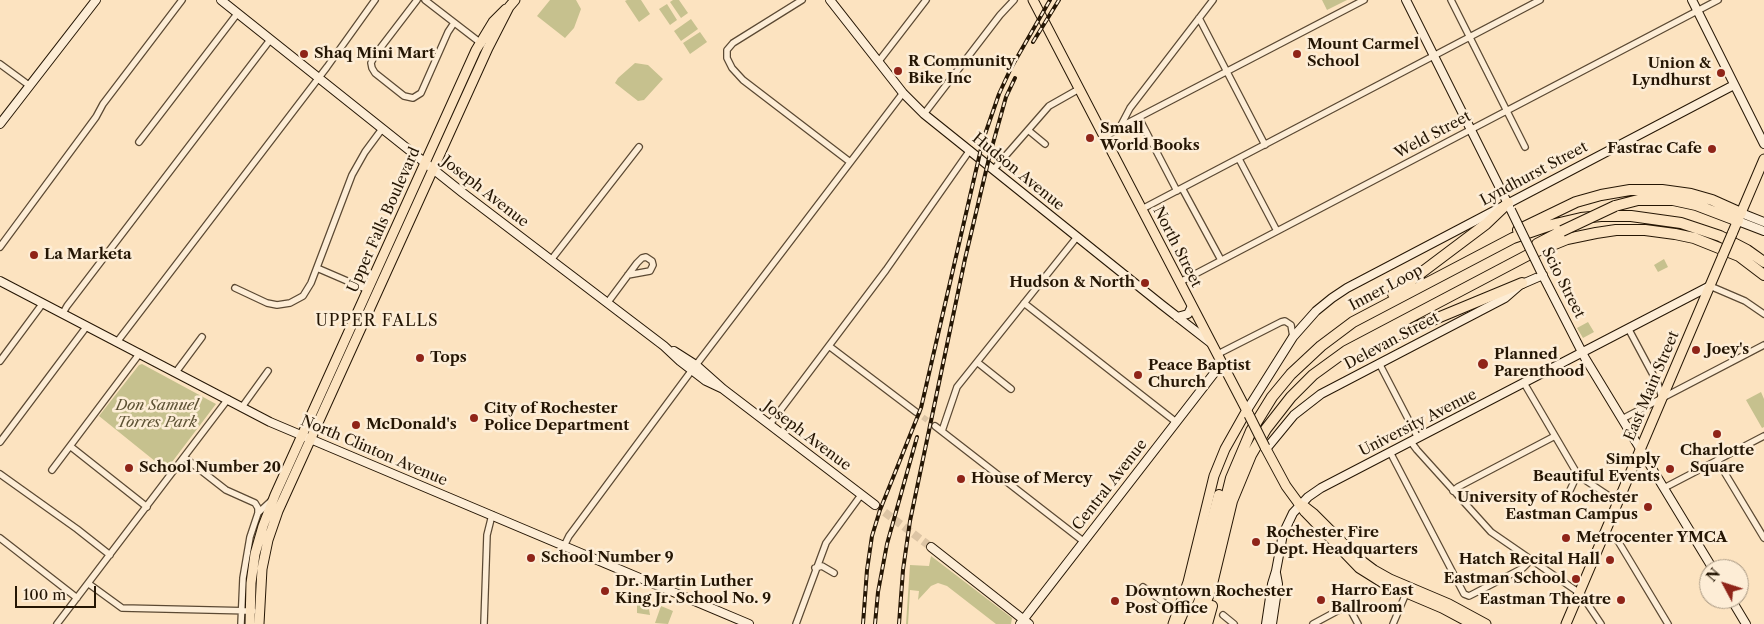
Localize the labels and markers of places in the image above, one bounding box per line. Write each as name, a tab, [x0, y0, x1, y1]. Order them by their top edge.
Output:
place label: Mount Carmel School	[1307, 36, 1419, 71]
place label: Shaq Mini Mart	[314, 45, 435, 63]
marker: Shaq Mini Mart	[298, 48, 310, 60]
marker: Mount Carmel School	[1291, 48, 1303, 60]
place label: R Community Bike Inc	[908, 53, 1016, 88]
place label: Union & Lyndhurst	[1632, 55, 1711, 90]
marker: R Community Bike Inc	[892, 65, 904, 77]
marker: Union & Lyndhurst	[1715, 67, 1727, 79]
place label: Small World Books	[1100, 120, 1200, 155]
marker: Small World Books	[1084, 132, 1096, 144]
place label: Fastrac Cafe	[1607, 140, 1702, 158]
marker: Fastrac Cafe	[1706, 143, 1718, 155]
place label: La Marketa	[44, 246, 132, 264]
marker: La Marketa	[28, 249, 40, 261]
place label: Hudson & North	[1009, 274, 1135, 292]
marker: Hudson & North	[1139, 277, 1151, 289]
place label: Joey's	[1706, 341, 1749, 359]
marker: Joey's	[1690, 344, 1702, 356]
place label: Planned Parenthood	[1494, 346, 1584, 381]
place label: Tops	[430, 349, 467, 367]
marker: Tops	[414, 352, 426, 364]
place label: Peace Baptist Church	[1148, 357, 1251, 392]
marker: Planned Parenthood	[1476, 357, 1490, 371]
marker: Peace Baptist Church	[1132, 369, 1144, 381]
place label: City of Rochester Police Department	[484, 400, 629, 435]
marker: City of Rochester Police Department	[468, 412, 480, 424]
place label: McDonald's	[366, 416, 457, 434]
marker: McDonald's	[350, 419, 362, 431]
marker: Charlotte Square	[1711, 428, 1723, 440]
place label: Charlotte Square	[1680, 442, 1754, 477]
place label: Simply Beautiful Events	[1533, 451, 1660, 486]
place label: School Number 20	[139, 459, 281, 477]
marker: School Number 20	[123, 462, 135, 474]
marker: Simply Beautiful Events	[1664, 463, 1676, 475]
place label: House of Mercy	[971, 470, 1092, 488]
marker: House of Mercy	[955, 473, 967, 485]
place label: University of Rochester Eastman Campus	[1457, 489, 1638, 524]
marker: University of Rochester Eastman Campus	[1642, 501, 1654, 513]
place label: Rochester Fire Dept. Headquarters	[1266, 524, 1418, 559]
place label: Metrocenter YMCA	[1576, 529, 1727, 547]
marker: Metrocenter YMCA	[1560, 532, 1572, 544]
marker: Rochester Fire Dept. Headquarters	[1250, 536, 1262, 548]
place label: School Number 9	[541, 549, 674, 567]
place label: Hatch Recital Hall	[1459, 551, 1600, 569]
marker: School Number 9	[525, 552, 537, 564]
marker: Hatch Recital Hall	[1604, 554, 1616, 566]
place label: Eastman School	[1443, 570, 1566, 588]
place label: Dr. Martin Luther King Jr. School No. 9	[615, 573, 771, 608]
marker: Eastman School	[1570, 573, 1582, 585]
place label: Harro East Ballroom	[1331, 582, 1414, 617]
place label: Downtown Rochester Post Office	[1125, 583, 1293, 618]
marker: Dr. Martin Luther King Jr. School No. 9	[599, 585, 611, 597]
place label: Eastman Theatre	[1479, 591, 1611, 609]
marker: Harro East Ballroom	[1315, 594, 1327, 606]
marker: Eastman Theatre	[1615, 594, 1627, 606]
marker: Downtown Rochester Post Office	[1109, 595, 1121, 607]

